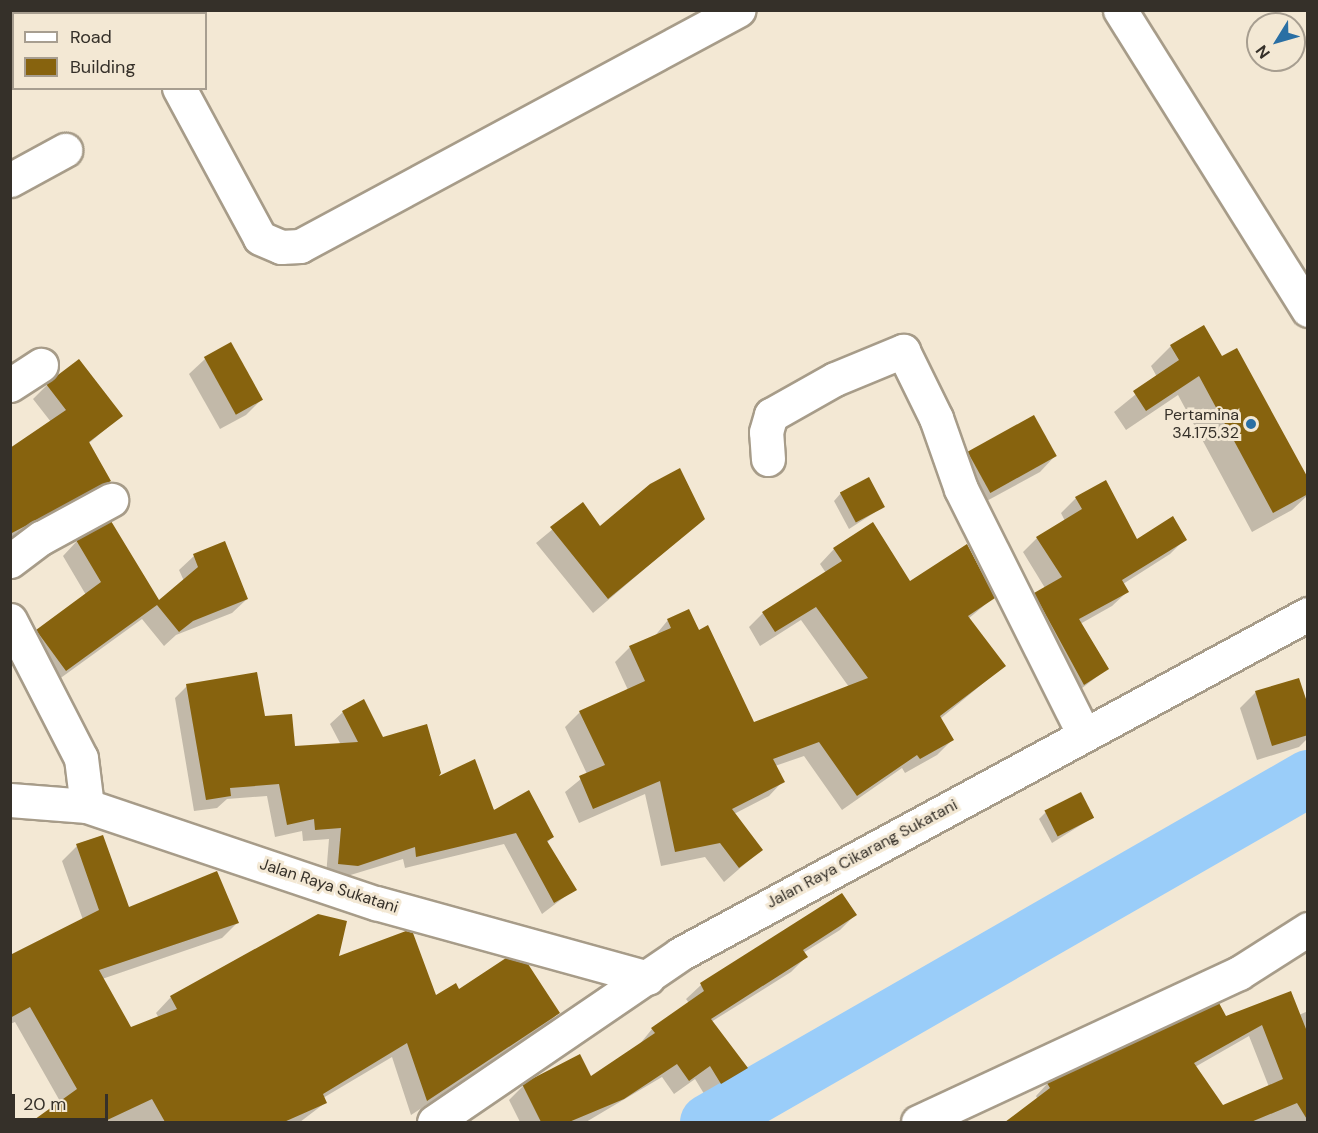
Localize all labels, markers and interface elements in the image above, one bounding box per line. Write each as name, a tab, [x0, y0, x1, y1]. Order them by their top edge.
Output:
legend	[12, 12, 207, 90]
north arrow	[1246, 12, 1306, 72]
text: Road	[70, 25, 112, 49]
text: N	[1251, 41, 1275, 63]
text: Building	[70, 55, 135, 79]
place label: Pertamina 34.175.32	[1164, 405, 1239, 443]
marker: Pertamina 34.175.32	[1244, 417, 1258, 431]
street label: Jalan Raya Cikarang Sukatani	[763, 795, 961, 913]
street label: Jalan Raya Sukatani	[257, 855, 401, 917]
scale bar	[15, 1082, 111, 1120]
text: 20 m	[23, 1092, 66, 1116]

